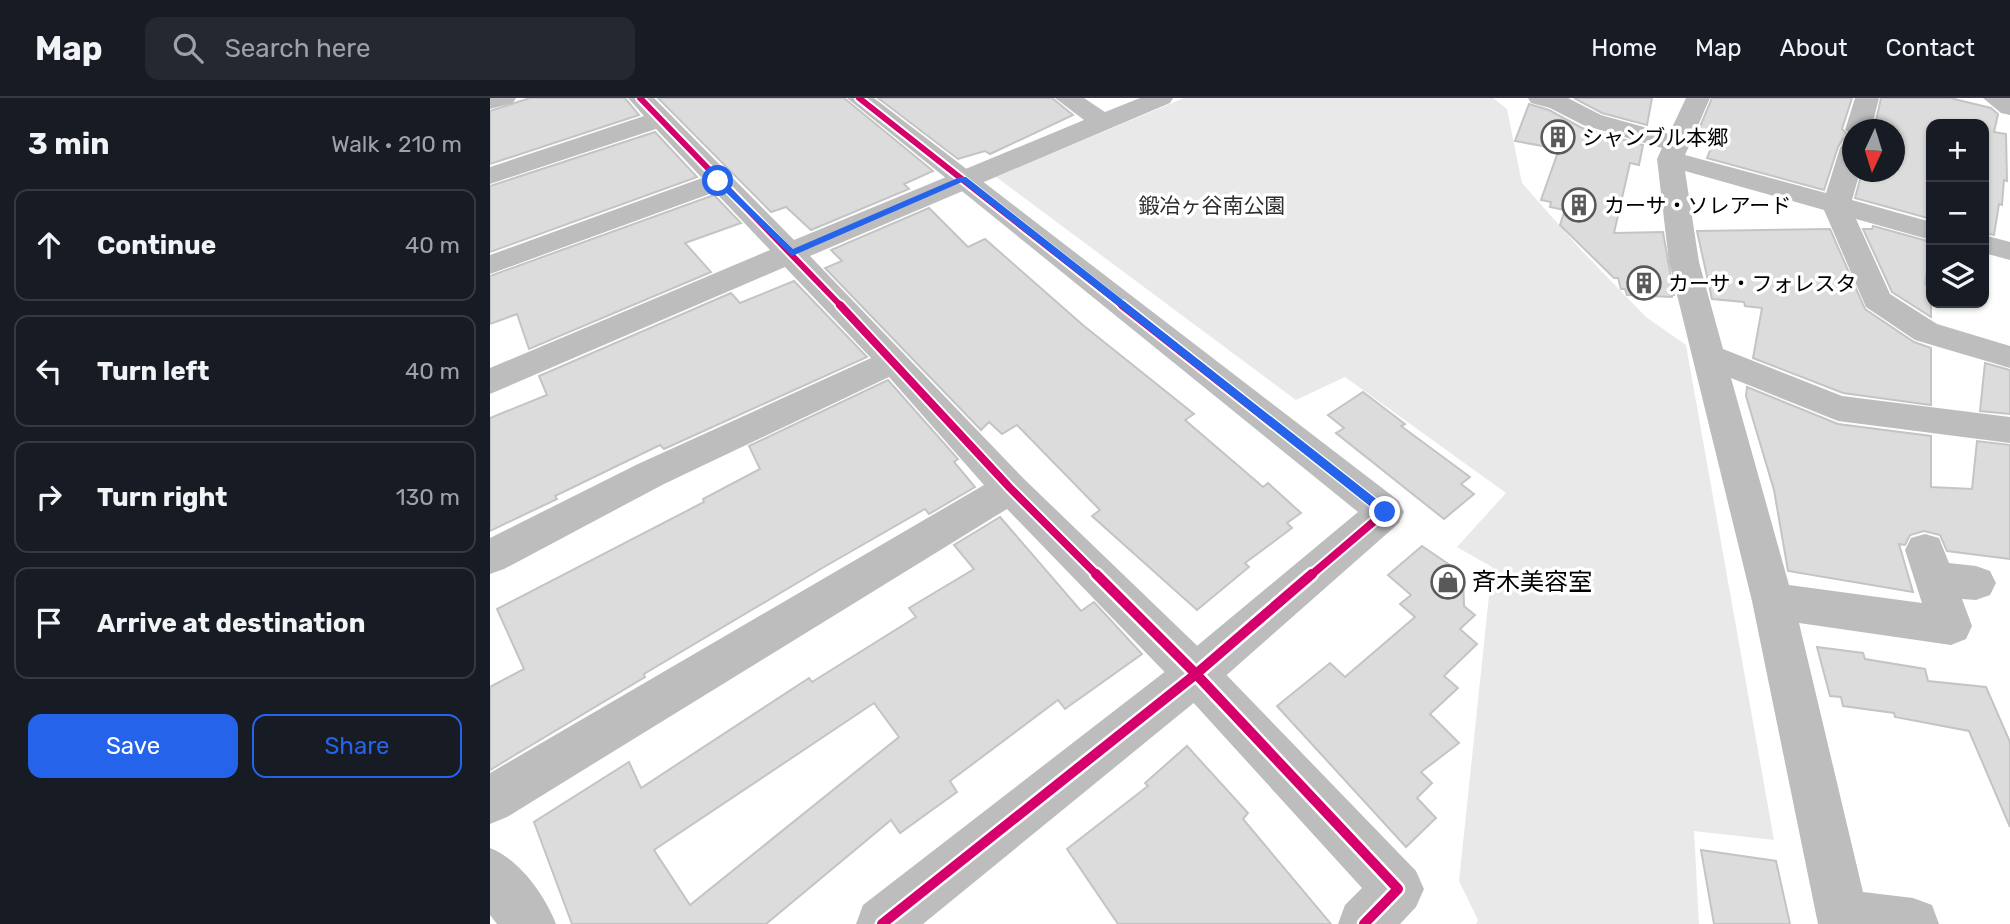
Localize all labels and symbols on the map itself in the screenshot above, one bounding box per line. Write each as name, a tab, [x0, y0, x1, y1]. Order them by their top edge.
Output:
building icon: シャンブル本郷	[1539, 118, 1577, 156]
north arrow	[1842, 119, 1905, 182]
place label: シャンブル本郷	[1582, 125, 1728, 150]
route start	[702, 165, 733, 196]
building icon: カーサ・ソレアード	[1560, 186, 1598, 224]
park label: 鍛冶ヶ谷南公園	[1139, 193, 1286, 218]
place label: カーサ・ソレアード	[1604, 193, 1791, 218]
building icon: カーサ・フォレスタ	[1625, 264, 1663, 302]
place label: カーサ・フォレスタ	[1668, 271, 1857, 296]
route end	[1369, 496, 1400, 527]
shop icon: 斉木美容室	[1429, 563, 1467, 601]
place label: 斉木美容室	[1472, 568, 1592, 596]

